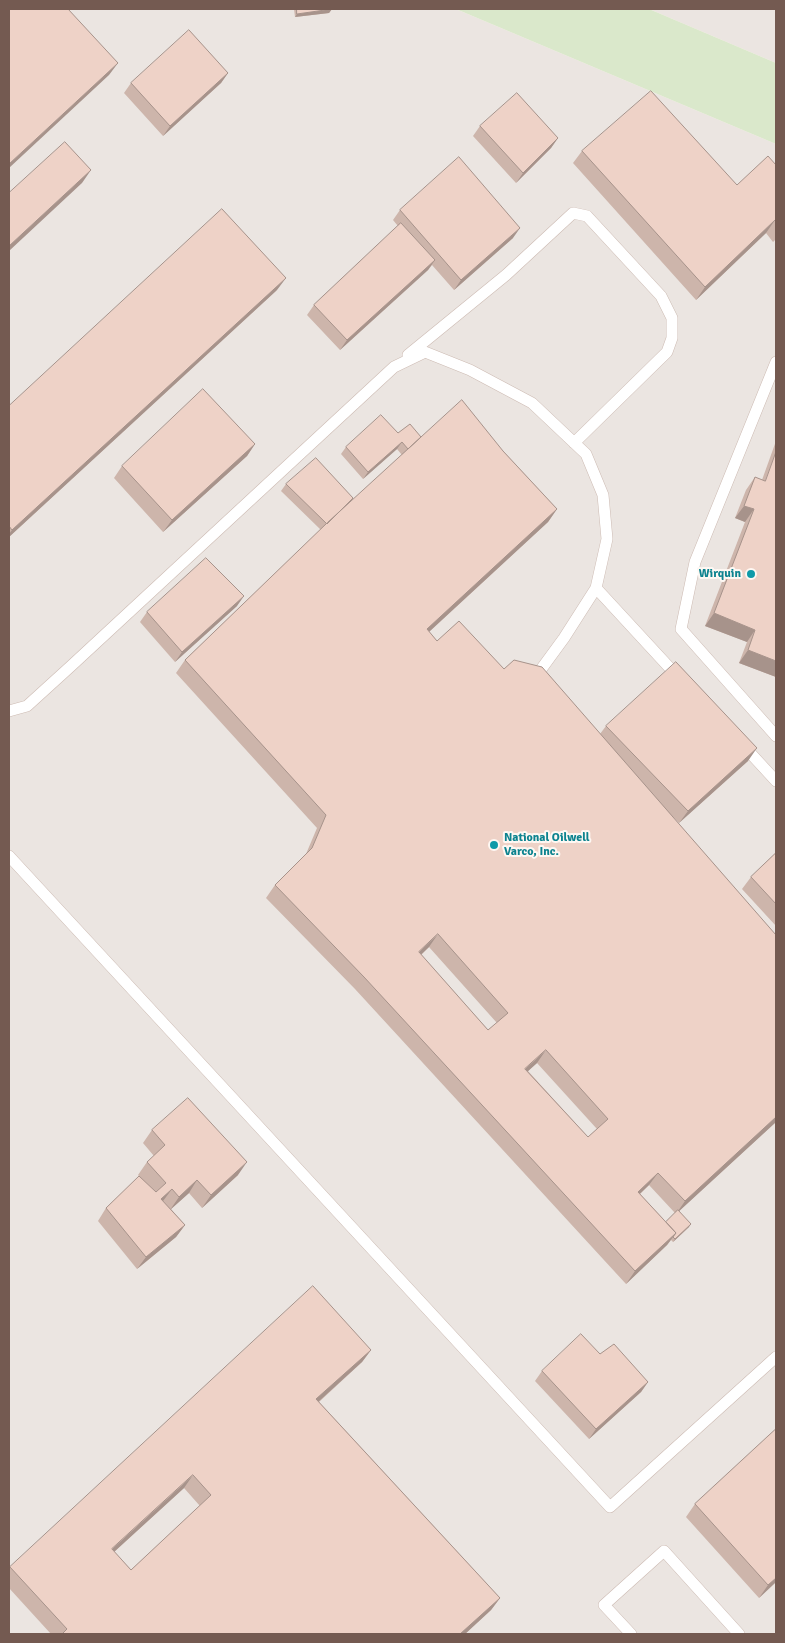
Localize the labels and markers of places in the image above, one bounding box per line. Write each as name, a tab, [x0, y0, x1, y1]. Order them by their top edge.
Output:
place label: Wirquin	[699, 567, 741, 581]
marker: Wirquin	[745, 568, 757, 580]
place label: National Oilwell Varco, Inc.	[504, 831, 590, 859]
marker: National Oilwell Varco, Inc.	[488, 839, 500, 851]

